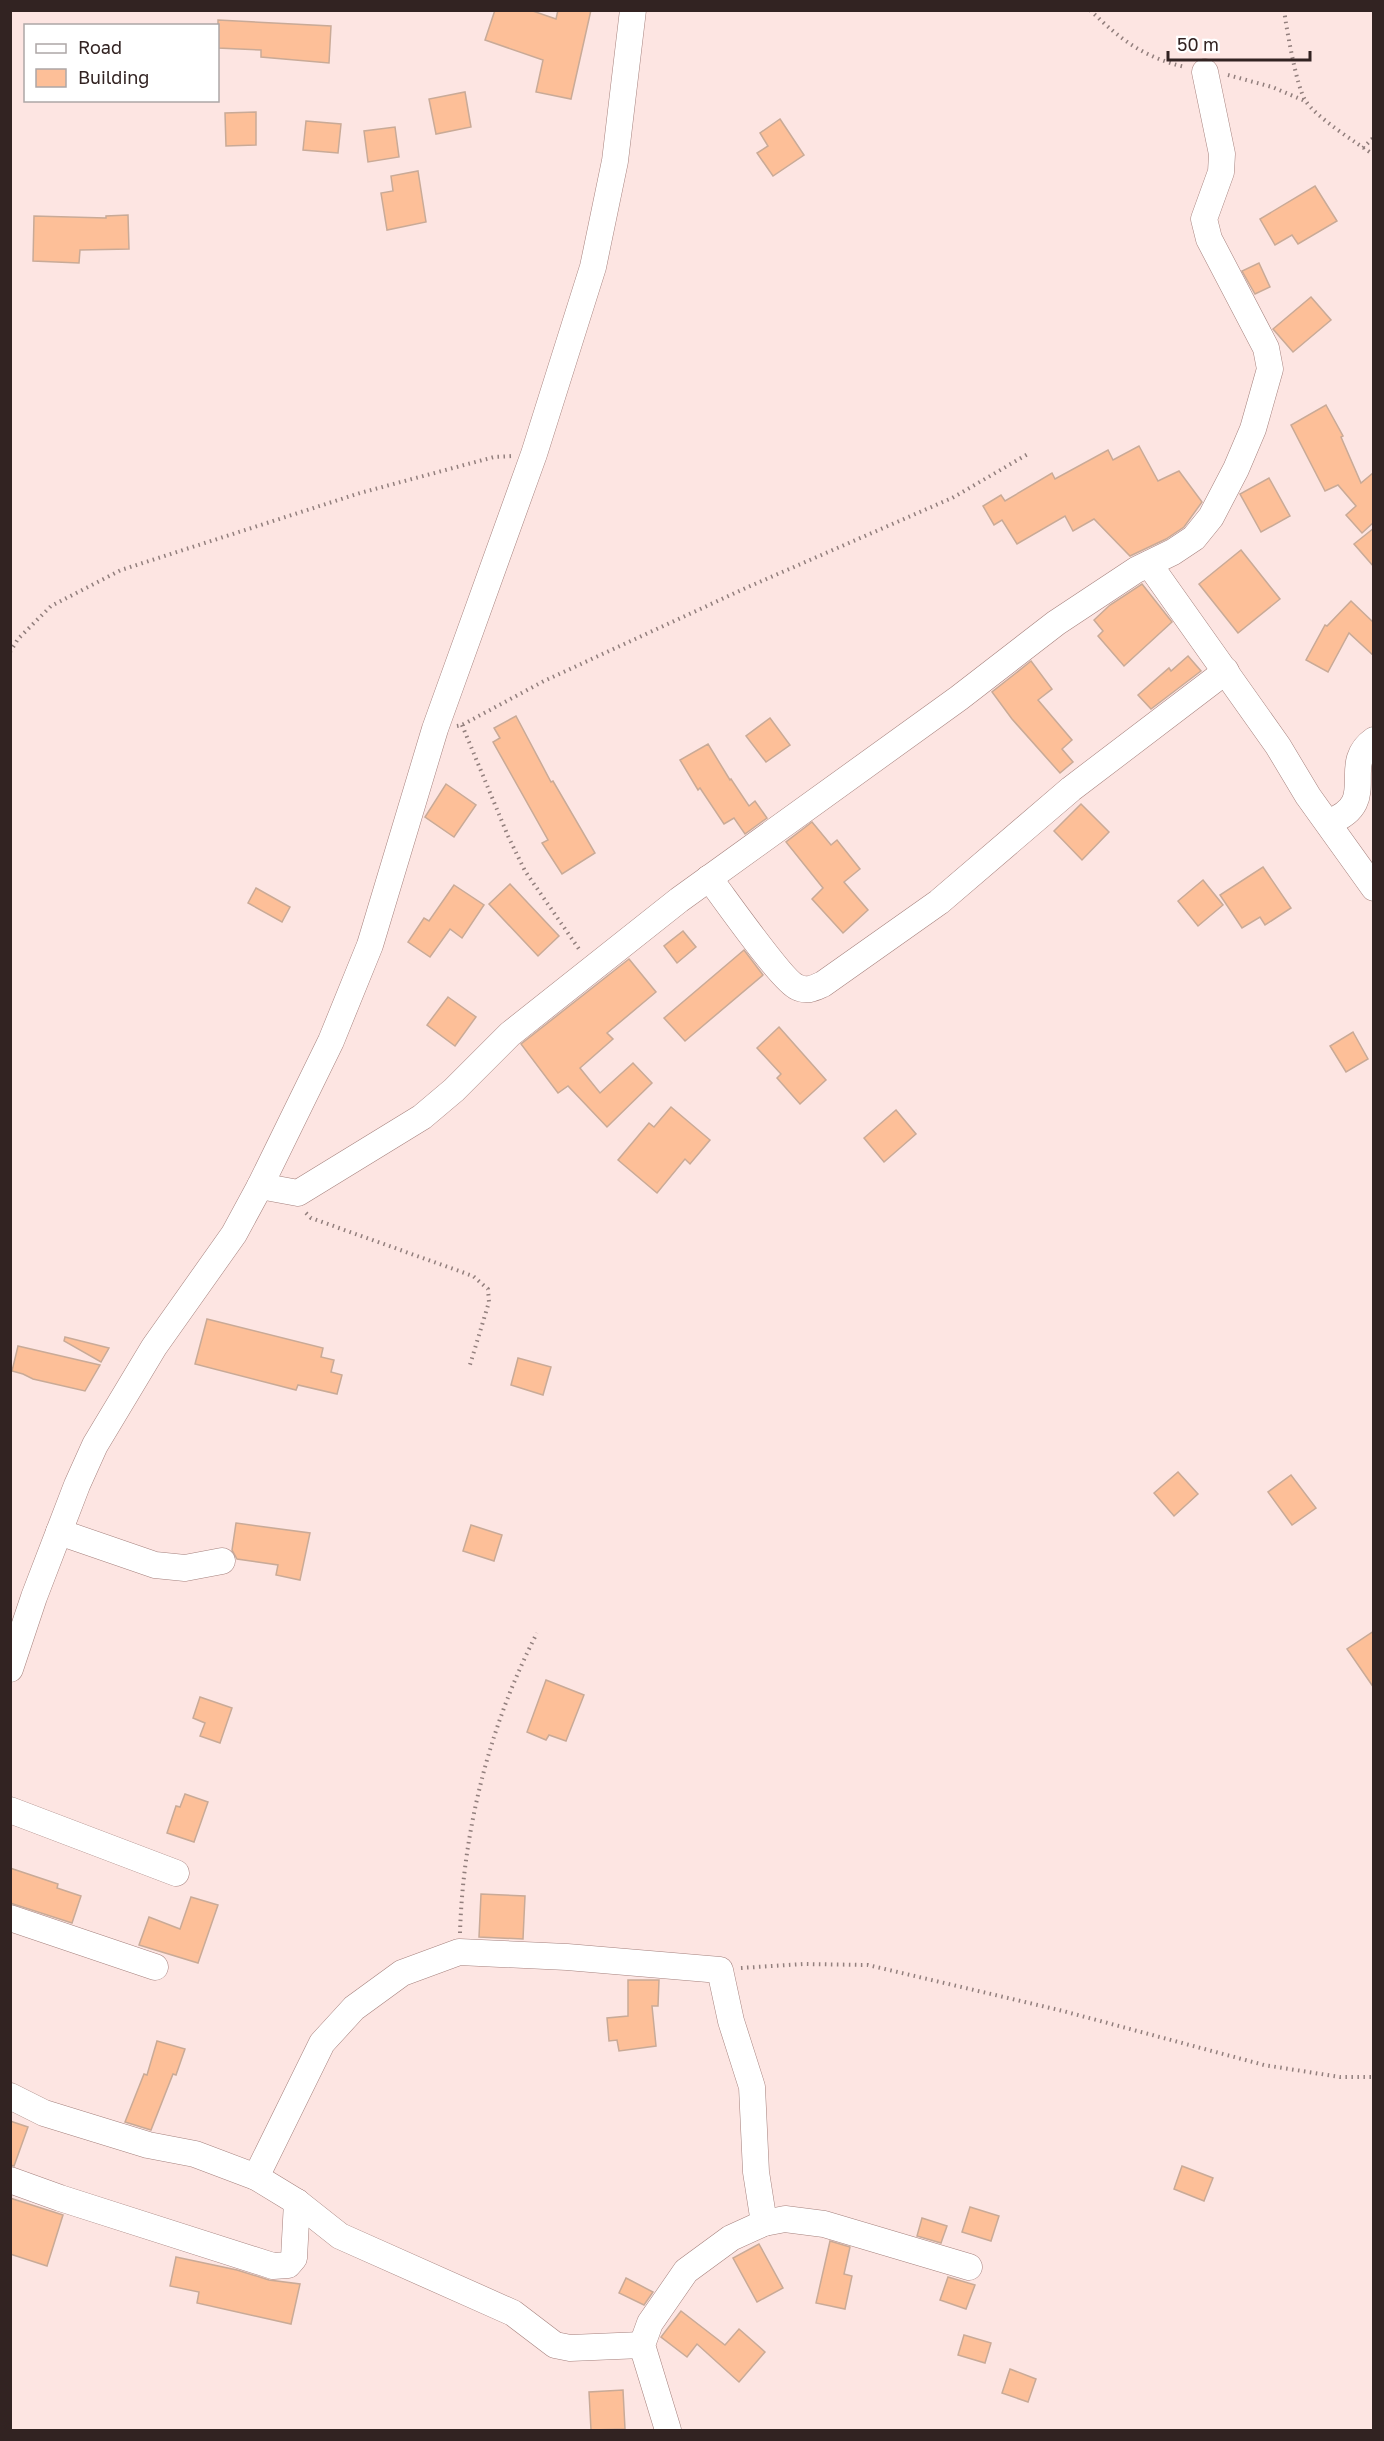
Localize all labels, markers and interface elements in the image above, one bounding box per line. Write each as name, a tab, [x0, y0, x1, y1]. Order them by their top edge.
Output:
legend	[24, 24, 219, 102]
scale bar	[1168, 24, 1310, 62]
text: 50 m	[1177, 33, 1219, 55]
text: Road	[78, 36, 122, 58]
text: Building	[78, 66, 149, 88]

